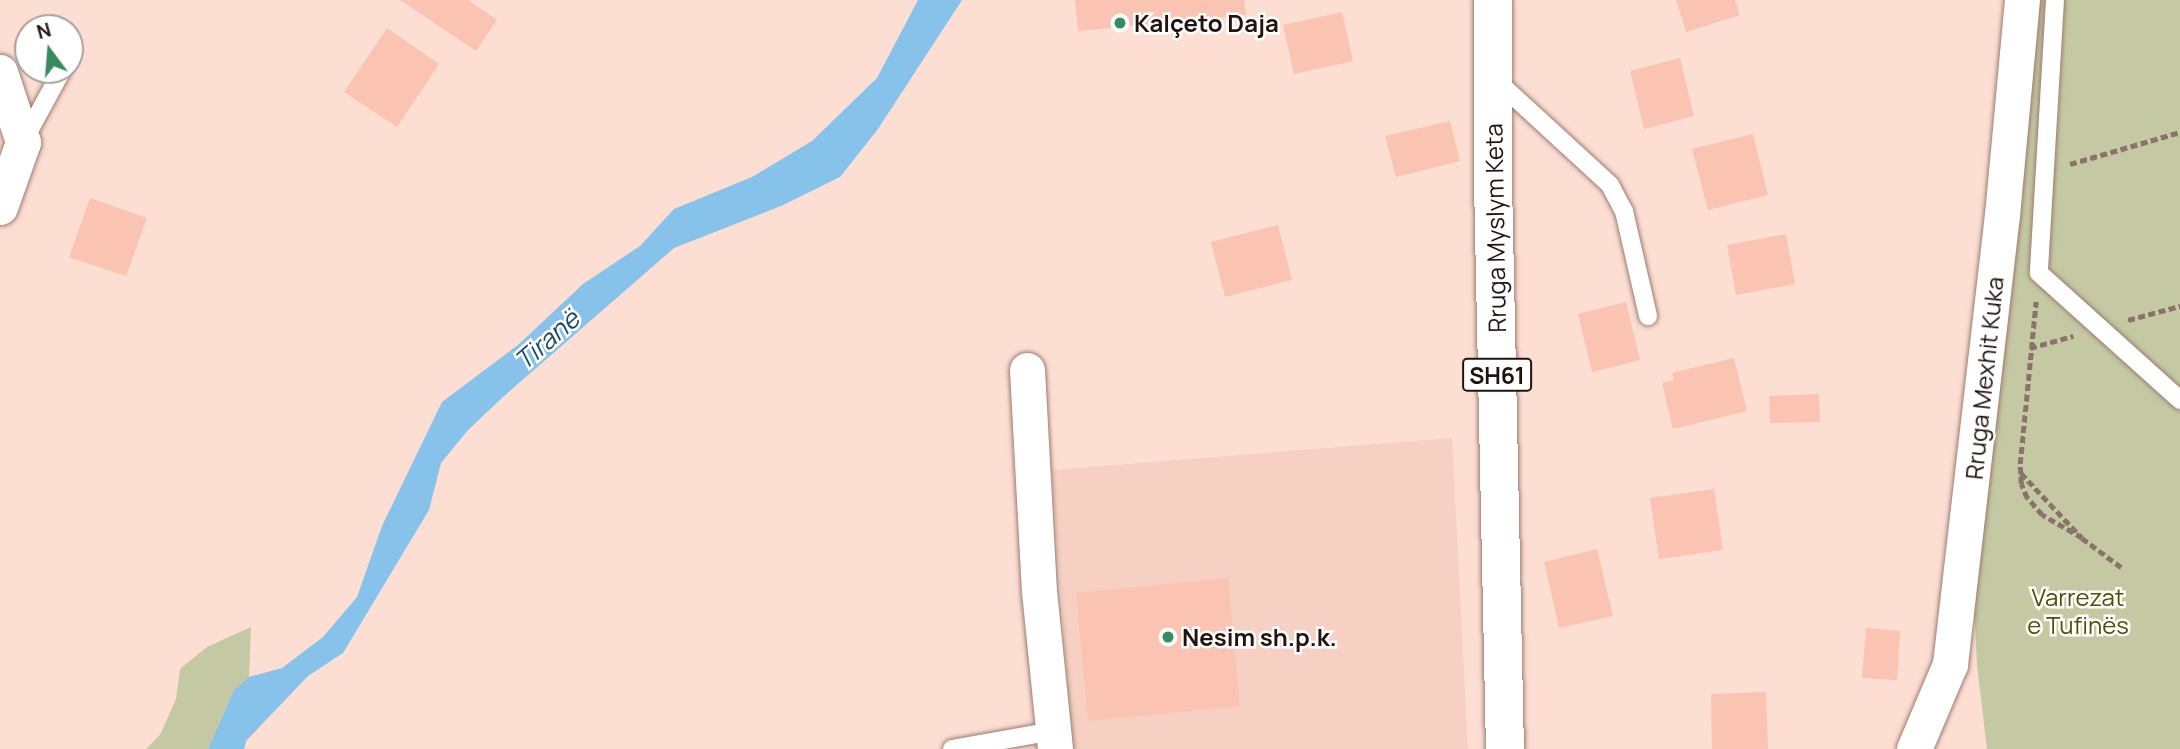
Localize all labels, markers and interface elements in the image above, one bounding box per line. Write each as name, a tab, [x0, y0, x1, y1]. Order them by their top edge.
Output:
place label: Kalçeto Daja	[1134, 9, 1279, 37]
north arrow	[14, 14, 84, 84]
marker: Kalçeto Daja	[1112, 15, 1128, 31]
text: N	[34, 16, 54, 45]
street label: Rruga Myslym Keta	[1479, 123, 1511, 333]
street label: Rruga Mexhit Kuka	[1959, 275, 2009, 481]
water label: Tiranë	[508, 303, 586, 377]
road number: SH61	[1462, 356, 1532, 394]
park label: Varrezat e Tufinës	[2027, 583, 2129, 639]
place label: Nesim sh.p.k.	[1182, 623, 1337, 651]
marker: Nesim sh.p.k.	[1160, 629, 1176, 645]

